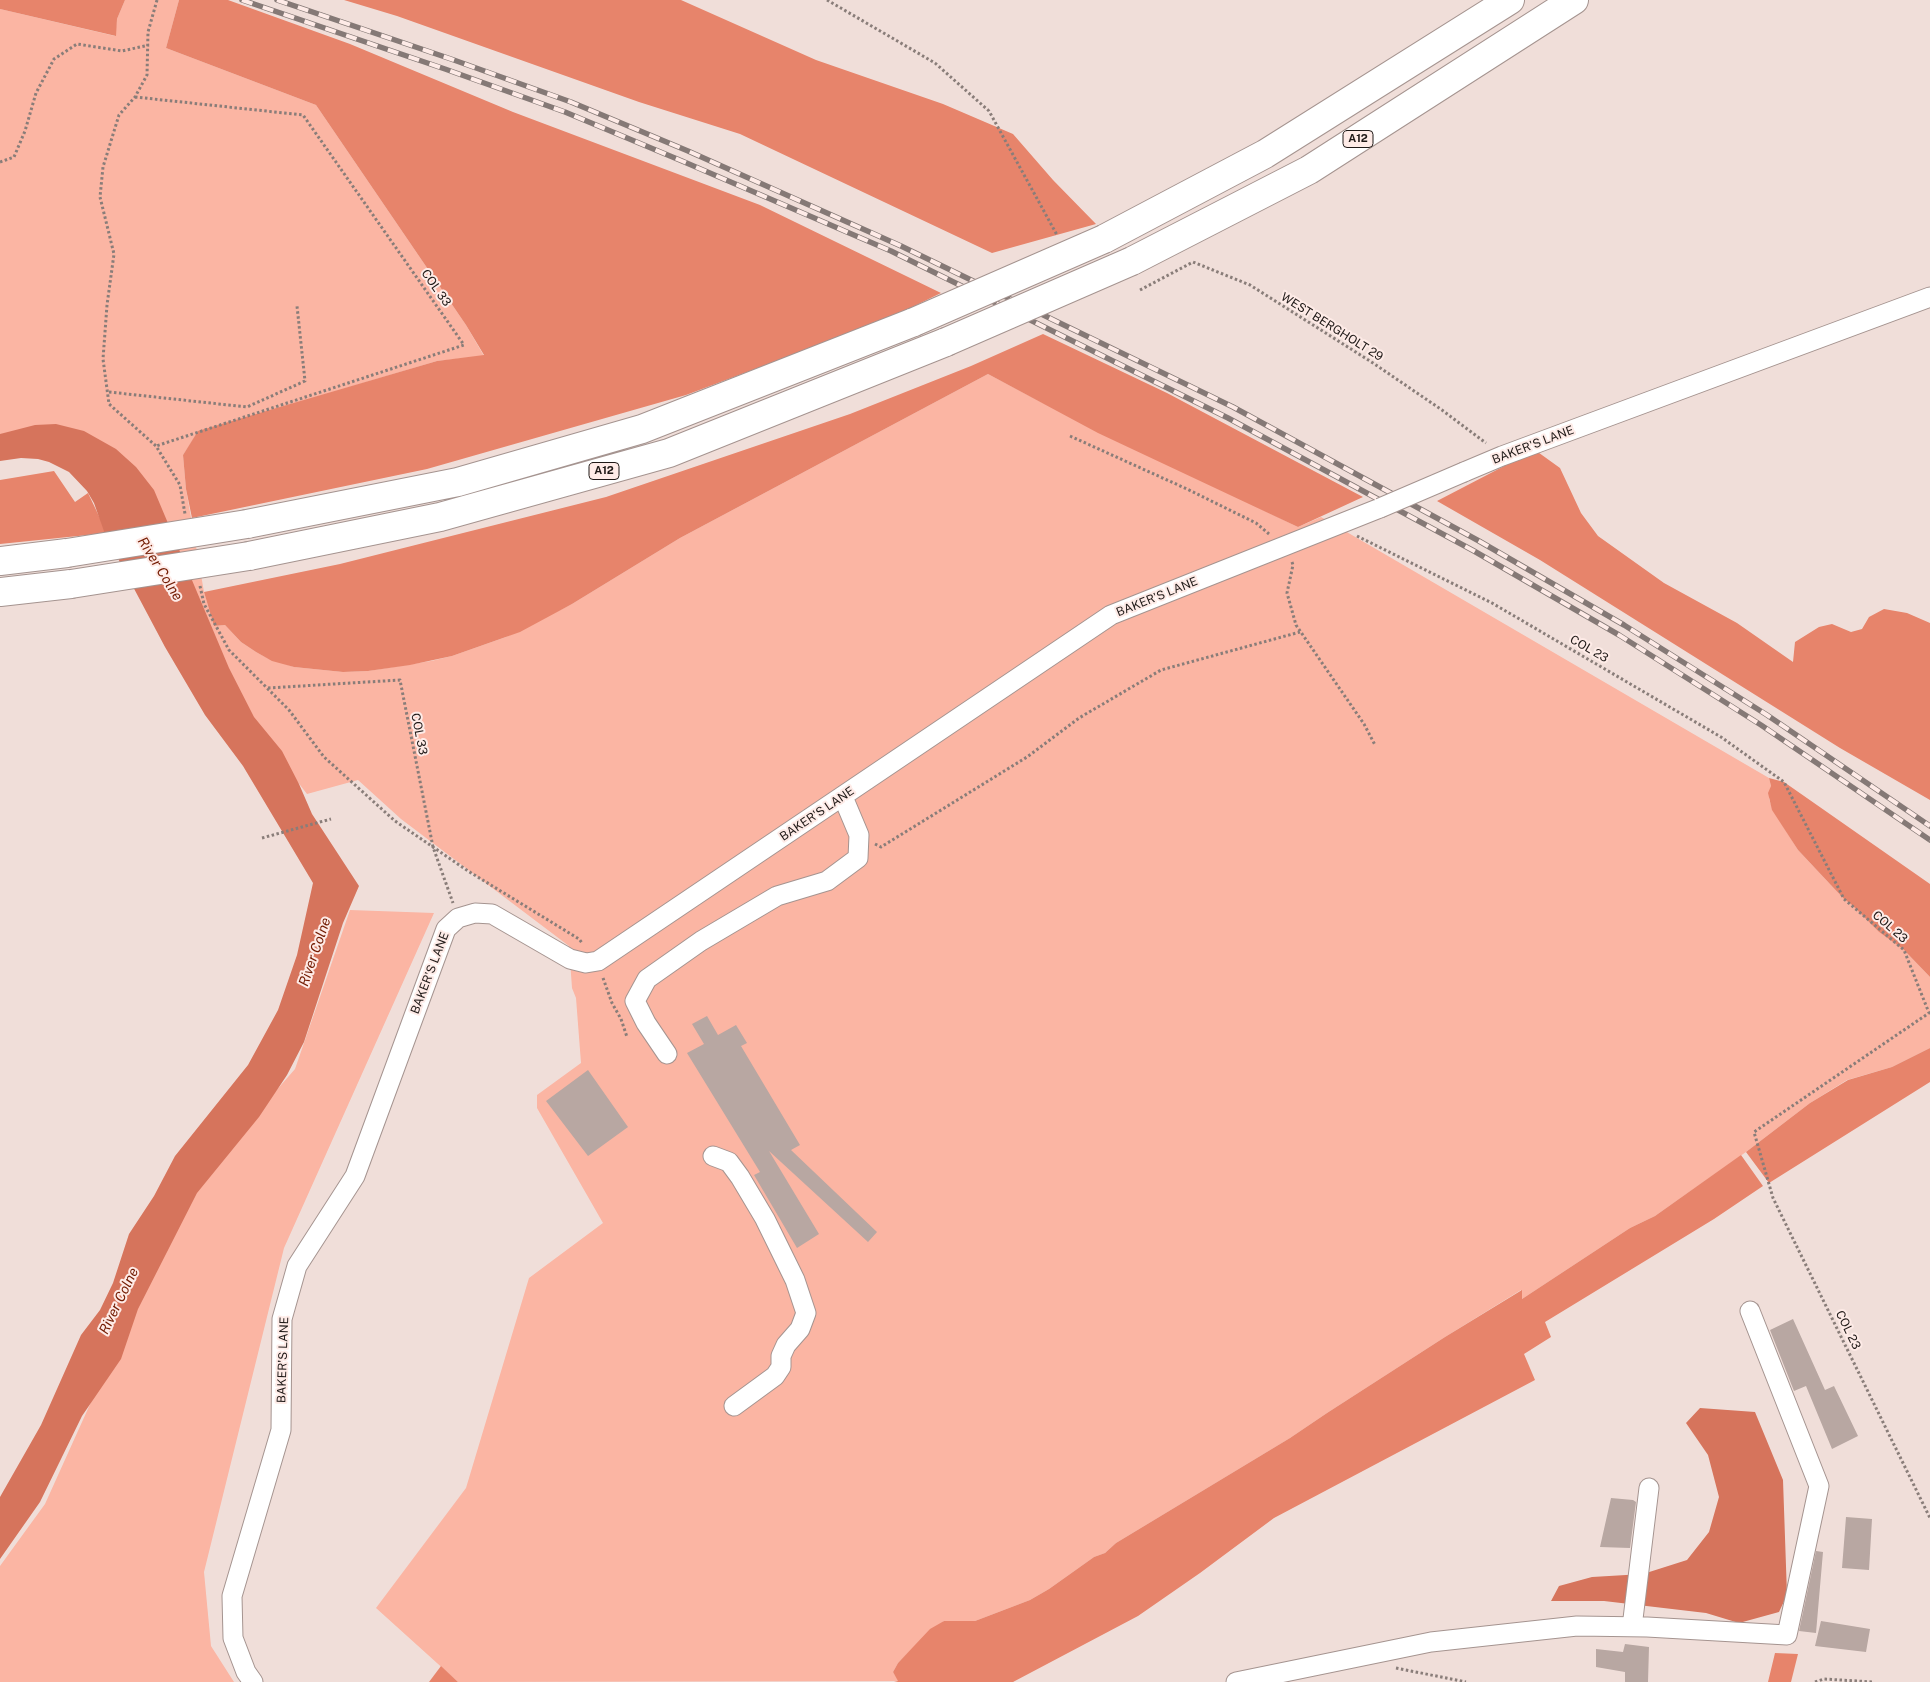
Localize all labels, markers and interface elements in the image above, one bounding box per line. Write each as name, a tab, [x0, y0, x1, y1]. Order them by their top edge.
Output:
road number: A12	[1343, 130, 1373, 148]
street label: COL 33	[418, 267, 454, 309]
street label: WEST BERGHOLT 29	[1278, 290, 1386, 364]
street label: BAKER'S LANE	[1490, 423, 1576, 467]
road number: A12	[589, 462, 619, 480]
water label: River Colne	[134, 534, 186, 604]
street label: BAKER'S LANE	[1114, 574, 1200, 620]
street label: COL 23	[1567, 632, 1611, 666]
street label: COL 33	[408, 712, 430, 756]
street label: BAKER'S LANE	[777, 784, 857, 844]
street label: COL 23	[1870, 908, 1910, 946]
water label: River Colne	[295, 915, 335, 989]
street label: BAKER'S LANE	[408, 930, 452, 1016]
water label: River Colne	[96, 1265, 142, 1337]
street label: COL 23	[1832, 1308, 1864, 1352]
street label: BAKER'S LANE	[274, 1317, 292, 1403]

